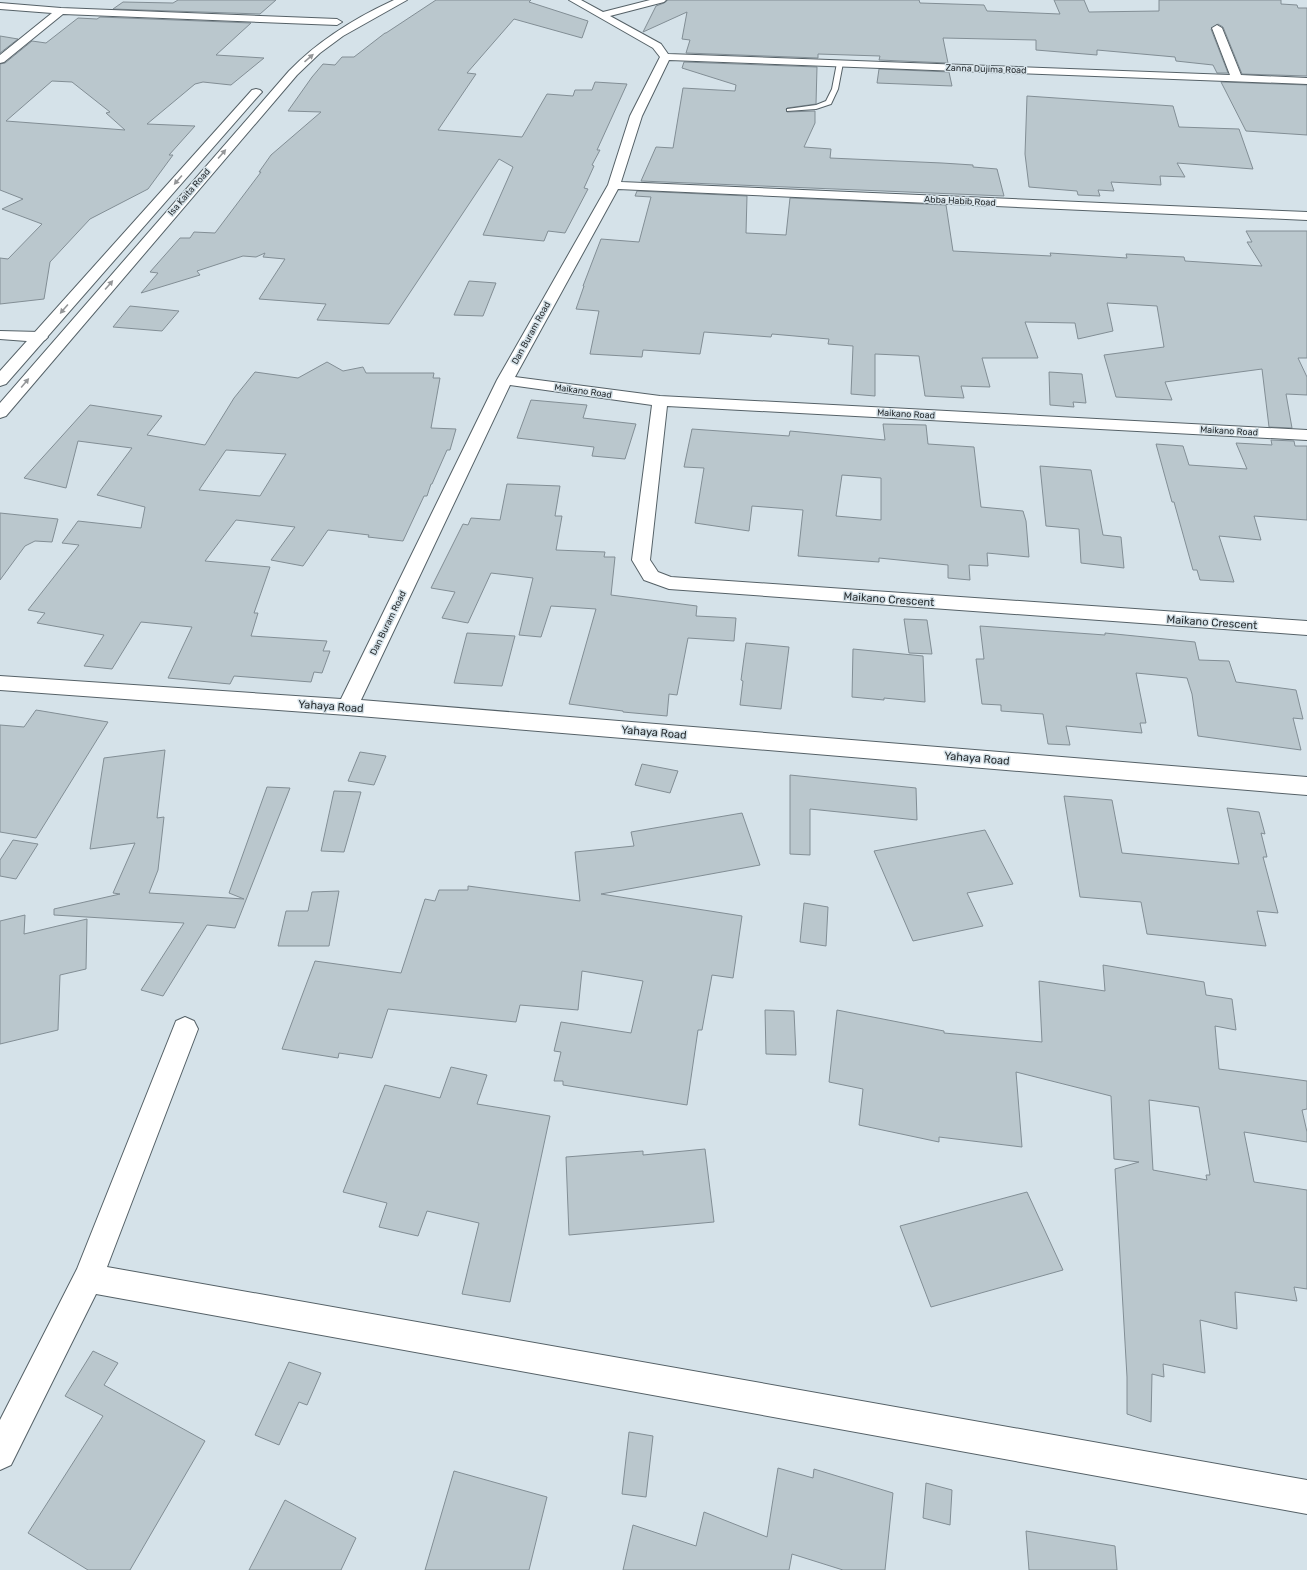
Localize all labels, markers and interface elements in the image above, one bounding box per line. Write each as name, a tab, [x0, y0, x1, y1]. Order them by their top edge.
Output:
one-way arrow	[303, 53, 314, 62]
street label: Zanna Dujima Road	[945, 63, 1027, 75]
one-way arrow	[217, 149, 226, 160]
street label: Isa Kaita Road	[166, 167, 212, 217]
one-way arrow	[173, 175, 183, 185]
street label: Abba Habib Road	[924, 194, 996, 208]
one-way arrow	[105, 279, 114, 290]
street label: Dan Buram Road	[510, 300, 552, 366]
one-way arrow	[60, 304, 69, 315]
one-way arrow	[21, 378, 30, 389]
street label: Maikano Road	[554, 382, 612, 400]
street label: Maikano Road	[877, 407, 935, 421]
street label: Maikano Road	[1200, 424, 1258, 438]
street label: Dan Buram Road	[368, 589, 408, 657]
street label: Maikano Crescent	[843, 590, 936, 609]
street label: Maikano Crescent	[1166, 613, 1259, 632]
street label: Yahaya Road	[298, 698, 364, 715]
street label: Yahaya Road	[621, 723, 687, 742]
street label: Yahaya Road	[944, 749, 1010, 768]

